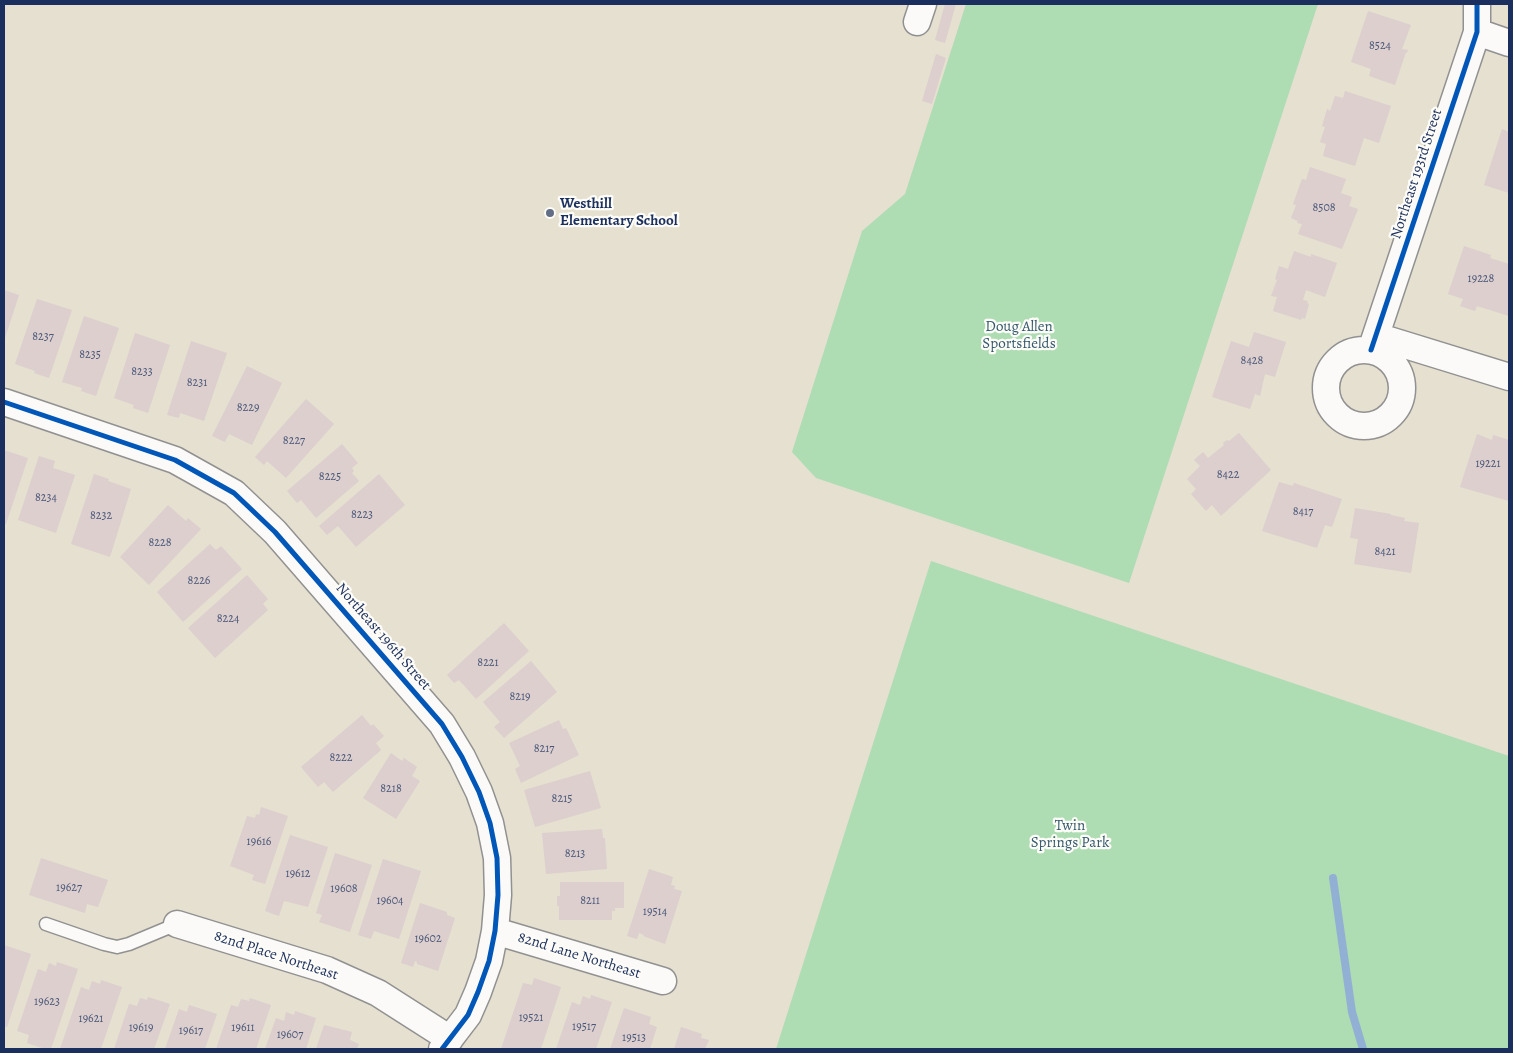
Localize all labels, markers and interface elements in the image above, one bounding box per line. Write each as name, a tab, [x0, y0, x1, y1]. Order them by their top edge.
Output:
house number: 8524	[1369, 39, 1391, 53]
street label: Northeast 193rd Street	[1387, 107, 1447, 241]
place label: Westhill Elementary School	[560, 195, 678, 230]
house number: 8508	[1312, 201, 1336, 215]
marker: Westhill Elementary School	[544, 207, 556, 219]
house number: 19228	[1468, 272, 1494, 286]
park label: Doug Allen Sportsfields	[982, 318, 1056, 353]
house number: 8237	[32, 330, 54, 344]
house number: 8235	[79, 348, 101, 362]
house number: 8428	[1241, 354, 1263, 368]
house number: 8233	[131, 365, 153, 379]
house number: 8231	[187, 376, 207, 390]
house number: 8229	[237, 401, 259, 415]
house number: 8227	[283, 434, 305, 448]
house number: 19221	[1475, 457, 1501, 471]
house number: 8422	[1217, 468, 1239, 482]
house number: 8225	[319, 470, 341, 484]
house number: 8234	[35, 491, 57, 505]
house number: 8417	[1293, 505, 1313, 519]
house number: 8223	[351, 508, 373, 522]
house number: 8232	[90, 509, 112, 523]
house number: 8228	[148, 536, 172, 550]
house number: 8421	[1374, 545, 1396, 559]
house number: 8226	[188, 574, 210, 588]
street label: Northeast 196th Street	[332, 580, 434, 694]
house number: 8224	[217, 612, 239, 626]
house number: 8221	[477, 656, 499, 670]
house number: 8219	[509, 690, 531, 704]
house number: 8217	[534, 742, 554, 756]
house number: 8222	[330, 751, 352, 765]
house number: 8218	[380, 782, 402, 796]
house number: 8215	[552, 792, 572, 806]
park label: Twin Springs Park	[1031, 817, 1109, 852]
house number: 19616	[247, 835, 271, 849]
house number: 8213	[565, 847, 585, 861]
house number: 19612	[286, 867, 310, 881]
house number: 19627	[56, 881, 82, 895]
house number: 19608	[330, 882, 358, 896]
house number: 19604	[377, 894, 403, 908]
house number: 8211	[580, 894, 600, 908]
house number: 19514	[643, 905, 667, 919]
street label: 82nd Place Northeast	[212, 927, 340, 985]
street label: 82nd Lane Northeast	[515, 929, 643, 983]
house number: 19602	[414, 932, 442, 946]
house number: 19623	[34, 995, 60, 1009]
house number: 19521	[519, 1011, 543, 1025]
house number: 19621	[79, 1012, 103, 1026]
house number: 19517	[572, 1020, 596, 1034]
house number: 19619	[129, 1021, 153, 1035]
house number: 19611	[231, 1021, 255, 1035]
house number: 19617	[179, 1024, 203, 1038]
house number: 19607	[277, 1028, 303, 1042]
house number: 19513	[622, 1031, 646, 1045]

